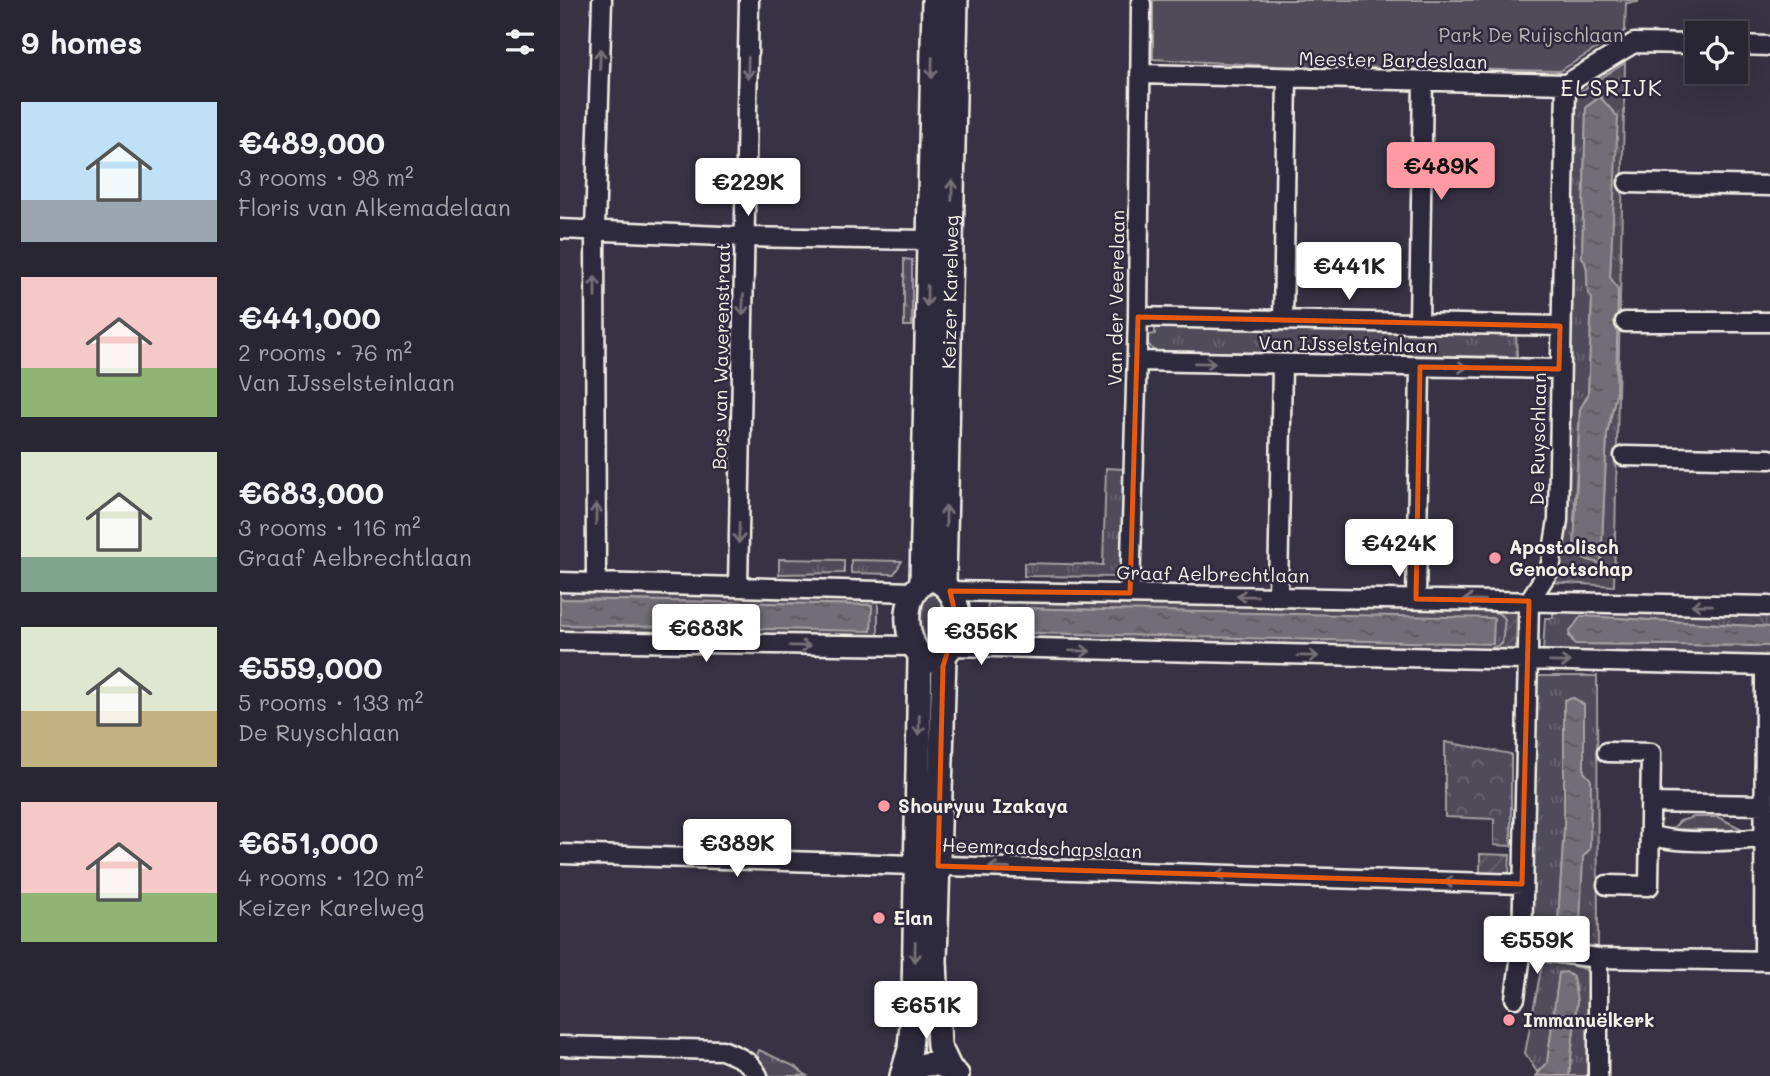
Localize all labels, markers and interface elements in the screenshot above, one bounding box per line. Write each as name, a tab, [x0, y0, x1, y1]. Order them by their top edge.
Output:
map controls	[1685, 21, 1748, 84]
button: locate	[1685, 21, 1748, 84]
text: 9 homes	[21, 22, 142, 62]
park label: Park De Ruijschlaan	[1439, 22, 1623, 47]
icon: filters	[501, 23, 539, 61]
street label: Meester Bardeslaan	[1298, 45, 1488, 74]
one-way arrow	[594, 48, 607, 71]
one-way arrow	[741, 56, 755, 79]
one-way arrow	[926, 56, 939, 79]
district label: ELSRIJK	[1560, 72, 1664, 102]
text: €489,000	[238, 122, 385, 162]
icon: home	[77, 130, 161, 214]
pin: €489K	[1392, 142, 1490, 202]
text: €489K	[1403, 150, 1479, 180]
pin: €229K	[699, 158, 797, 218]
text: 3 rooms · 98 m²	[238, 162, 414, 192]
text: €229K	[711, 166, 785, 196]
one-way arrow	[945, 179, 959, 202]
text: Floris van Alkemadelaan	[238, 192, 511, 222]
street label: Van der Veerelaan	[1101, 210, 1130, 386]
street label: Keizer Karelweg	[935, 215, 964, 369]
street label: Bors van Waverenstraat	[706, 242, 735, 470]
pin: €441K	[1300, 243, 1398, 302]
text: €441K	[1312, 250, 1386, 280]
one-way arrow	[588, 276, 602, 299]
one-way arrow	[920, 284, 934, 307]
one-way arrow	[736, 294, 749, 317]
text: €441,000	[238, 297, 381, 337]
icon: home	[77, 305, 161, 389]
street label: Van IJsselsteinlaan	[1258, 329, 1438, 358]
text: 2 rooms · 76 m²	[238, 337, 412, 367]
one-way arrow	[1193, 356, 1216, 369]
one-way arrow	[1445, 360, 1468, 374]
text: Van IJsselsteinlaan	[238, 367, 455, 397]
street label: De Ruyschlaan	[1524, 372, 1551, 506]
text: €683,000	[238, 472, 384, 512]
icon: home	[77, 480, 161, 564]
one-way arrow	[589, 503, 603, 526]
one-way arrow	[939, 505, 953, 528]
text: 3 rooms · 116 m²	[238, 512, 421, 542]
pin: €424K	[1350, 520, 1448, 579]
one-way arrow	[732, 521, 746, 544]
text: €424K	[1361, 527, 1437, 557]
place label: Apostolisch Genootschap	[1509, 534, 1633, 581]
text: Graaf Aelbrechtlaan	[238, 542, 472, 572]
marker: Apostolisch Genootschap	[1487, 550, 1503, 566]
street label: Graaf Aelbrechtlaan	[1116, 559, 1310, 588]
one-way arrow	[1236, 589, 1259, 602]
one-way arrow	[1463, 593, 1486, 607]
one-way arrow	[1691, 598, 1714, 611]
pin: €683K	[657, 604, 755, 664]
pin: €356K	[932, 608, 1030, 667]
text: €683K	[668, 612, 744, 642]
text: €356K	[944, 615, 1018, 645]
one-way arrow	[788, 639, 811, 653]
one-way arrow	[1069, 645, 1092, 658]
text: €559,000	[238, 647, 382, 687]
one-way arrow	[1296, 650, 1319, 663]
icon: home	[77, 655, 161, 739]
one-way arrow	[1548, 655, 1571, 669]
text: 5 rooms · 133 m²	[238, 687, 423, 717]
one-way arrow	[912, 713, 926, 736]
text: De Ruyschlaan	[238, 717, 400, 747]
place label: Shouryuu Izakaya	[898, 793, 1068, 818]
marker: Shouryuu Izakaya	[876, 798, 892, 814]
pin: €389K	[688, 820, 786, 879]
text: €651,000	[238, 822, 378, 862]
text: €389K	[699, 827, 775, 857]
icon: home	[77, 830, 161, 914]
street label: Heemraadschapslaan	[941, 832, 1143, 863]
one-way arrow	[988, 861, 1011, 874]
text: 4 rooms · 120 m²	[238, 862, 424, 892]
one-way arrow	[1215, 868, 1238, 881]
one-way arrow	[1443, 875, 1466, 888]
text: Keizer Karelweg	[238, 892, 424, 922]
place label: Elan	[893, 905, 933, 930]
marker: Elan	[871, 910, 887, 926]
pin: €559K	[1488, 916, 1586, 976]
text: €559K	[1500, 924, 1574, 954]
one-way arrow	[908, 941, 921, 964]
pin: €651K	[877, 982, 975, 1041]
text: €651K	[890, 989, 962, 1019]
place label: Immanuëlkerk	[1523, 1007, 1654, 1032]
marker: Immanuëlkerk	[1501, 1012, 1517, 1028]

